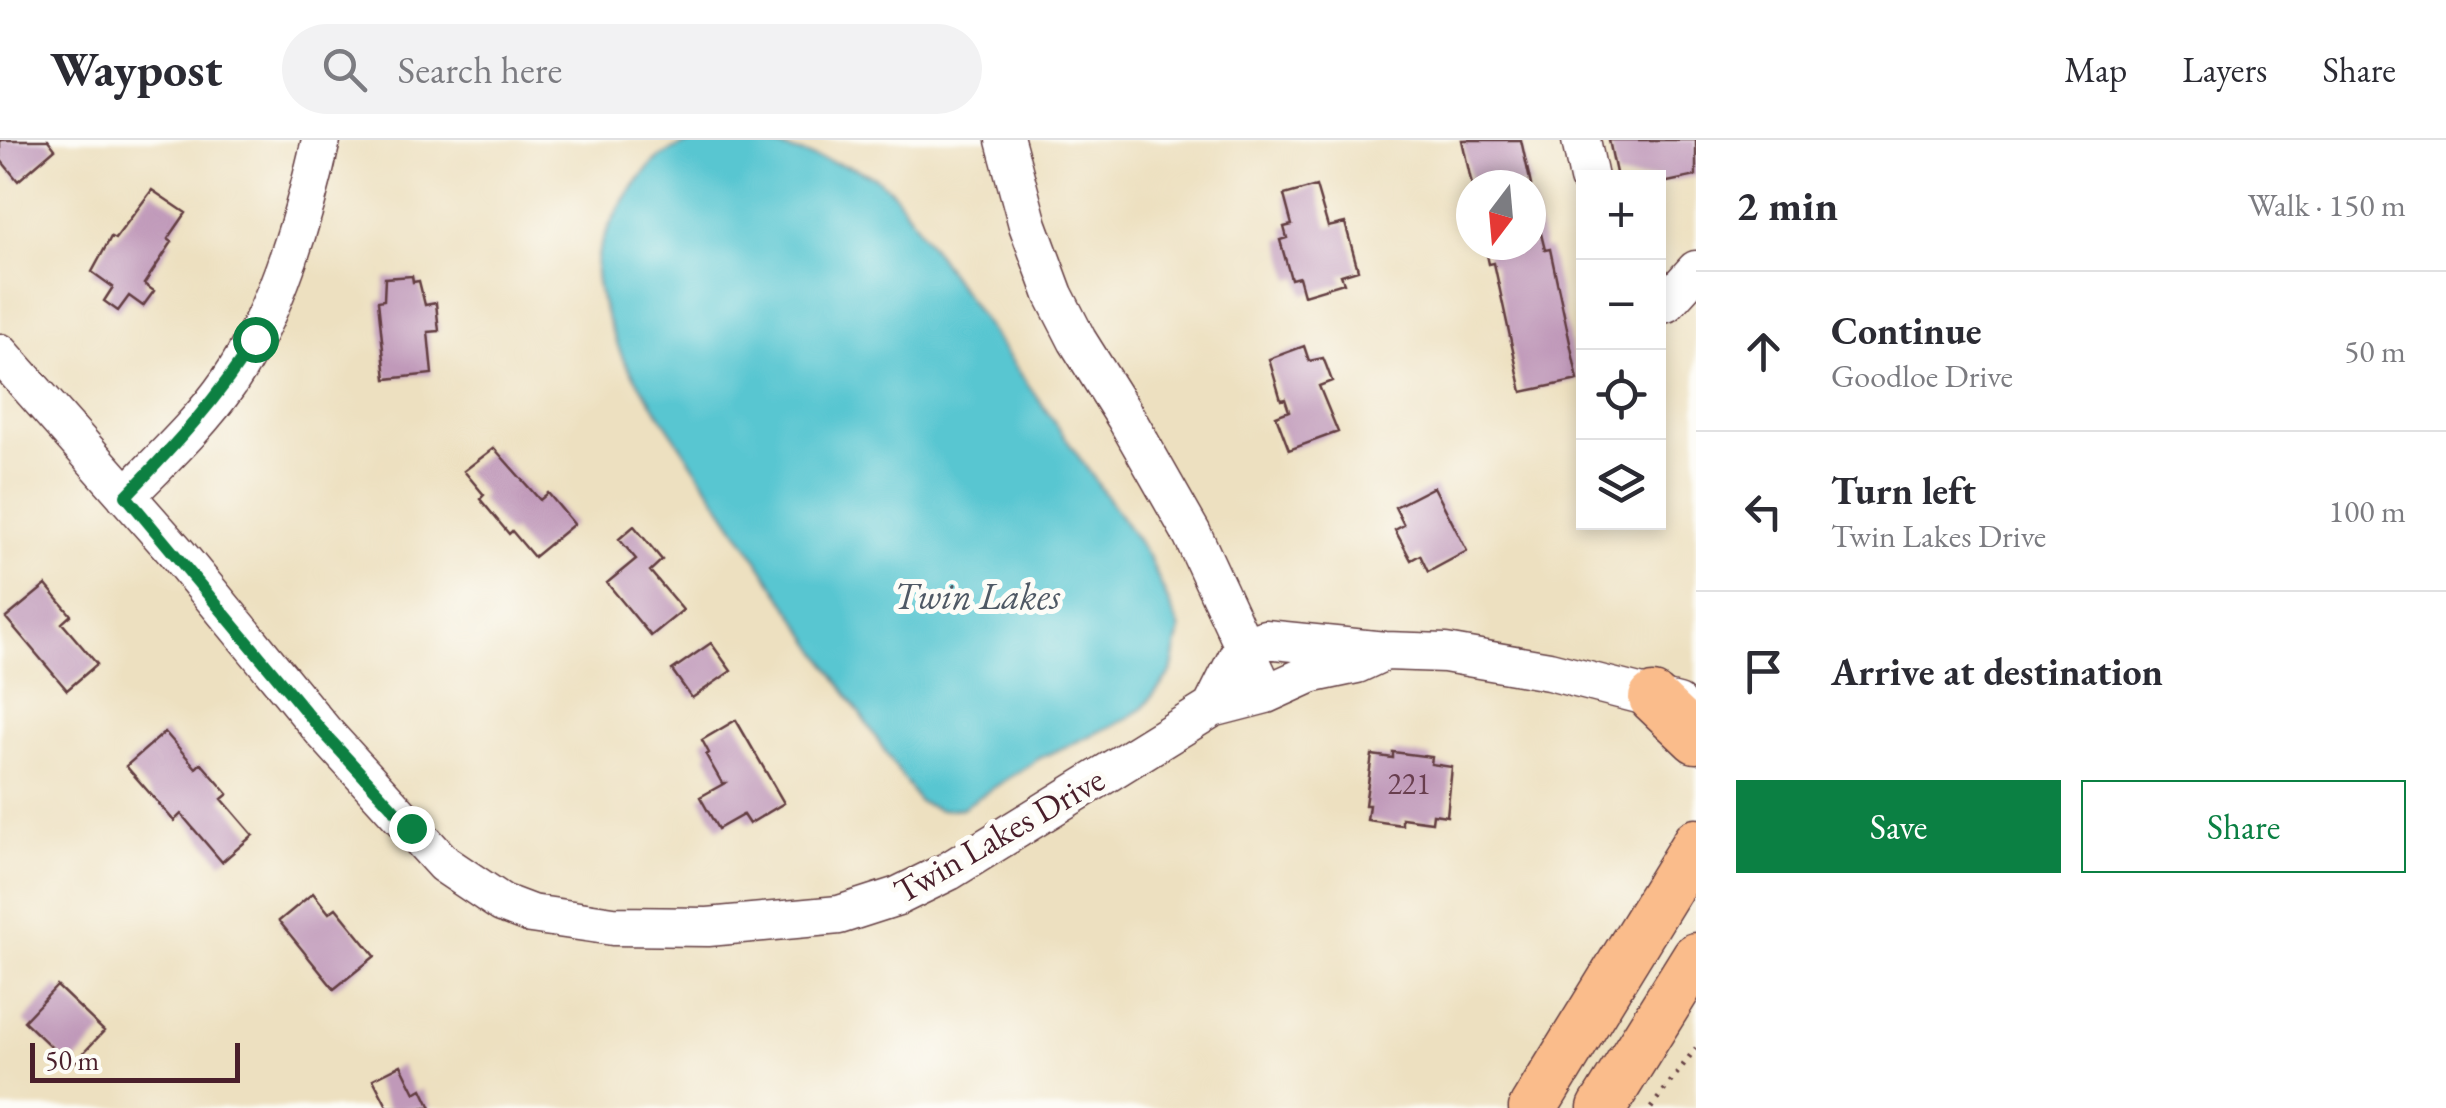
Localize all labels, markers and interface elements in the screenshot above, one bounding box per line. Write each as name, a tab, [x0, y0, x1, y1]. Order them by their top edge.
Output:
search box	[282, 24, 982, 114]
text: Waypost	[50, 38, 222, 100]
icon: search	[317, 42, 372, 97]
text: Search here	[397, 45, 562, 94]
text: Map	[2064, 47, 2127, 92]
text: Layers	[2182, 47, 2267, 92]
text: Share	[2322, 47, 2396, 92]
north arrow	[1456, 170, 1546, 260]
map controls	[1576, 170, 1666, 530]
button: +	[1576, 170, 1666, 260]
text: 2 min	[1736, 178, 1838, 233]
text: Walk · 150 m	[2248, 184, 2406, 226]
button: −	[1576, 260, 1666, 350]
text: Continue	[1831, 306, 1982, 355]
route start	[233, 317, 279, 363]
icon: ahead	[1736, 324, 1791, 379]
text: 50 m	[2344, 330, 2406, 372]
button: locate	[1576, 350, 1666, 440]
text: Goodloe Drive	[1831, 355, 2013, 397]
button: layers	[1576, 440, 1666, 530]
text: Turn left	[1831, 466, 1976, 515]
icon: left	[1736, 484, 1791, 539]
text: 100 m	[2329, 490, 2406, 532]
text: Twin Lakes Drive	[1831, 515, 2046, 557]
water label: Twin Lakes	[894, 571, 1061, 620]
icon: arrive	[1736, 644, 1791, 699]
text: Arrive at destination	[1831, 647, 2163, 696]
street label: Twin Lakes Drive	[886, 756, 1112, 913]
house number: 221	[1387, 764, 1431, 803]
button: Save	[1736, 780, 2061, 873]
button: Share	[2081, 780, 2406, 873]
route end	[389, 806, 435, 852]
scale bar	[30, 1038, 240, 1082]
text: 50 m	[45, 1042, 99, 1078]

